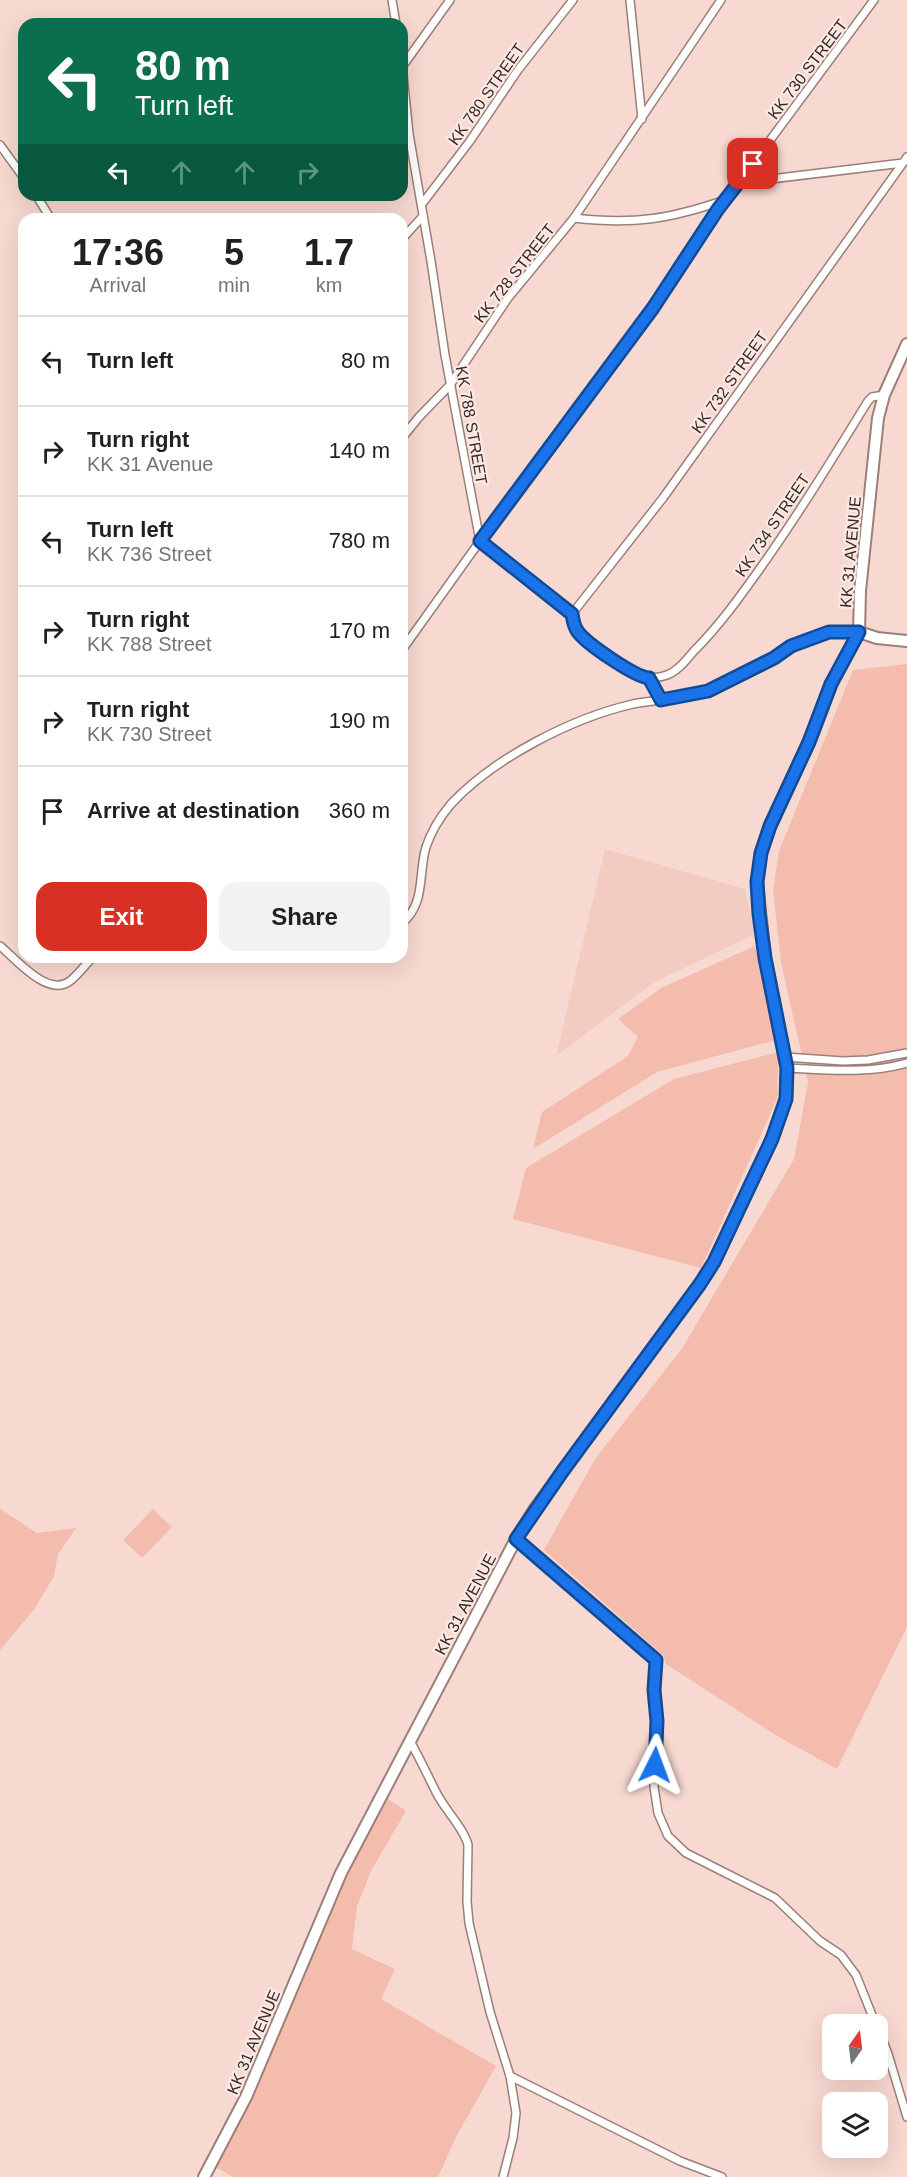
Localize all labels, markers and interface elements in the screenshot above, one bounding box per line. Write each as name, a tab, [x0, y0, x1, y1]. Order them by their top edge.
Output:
street label: KK 730 STREET	[764, 16, 850, 122]
street label: KK 780 STREET	[445, 40, 528, 148]
icon: left	[36, 42, 114, 120]
text: 80 m	[135, 42, 231, 89]
text: Turn left	[135, 91, 233, 121]
pin	[727, 138, 778, 189]
icon: arrive	[736, 147, 769, 180]
icon: left	[102, 156, 135, 189]
icon: ahead	[165, 156, 198, 189]
icon: ahead	[228, 156, 261, 189]
icon: right	[291, 156, 324, 189]
street label: KK 728 STREET	[471, 221, 558, 326]
text: 17:36	[72, 232, 164, 273]
text: 5	[224, 232, 244, 273]
text: 1.7	[304, 232, 354, 273]
text: Arrival	[90, 274, 146, 296]
text: min	[218, 274, 250, 296]
text: km	[316, 274, 342, 296]
street label: KK 732 STREET	[688, 328, 771, 436]
icon: left	[36, 345, 69, 378]
text: Turn left	[87, 348, 173, 373]
text: 80 m	[341, 348, 390, 373]
street label: KK 788 STREET	[453, 364, 490, 486]
text: Turn right	[87, 427, 189, 452]
icon: right	[36, 435, 69, 468]
text: 140 m	[329, 438, 390, 463]
text: KK 31 Avenue	[87, 453, 213, 475]
street label: KK 734 STREET	[732, 471, 813, 580]
street label: KK 31 AVENUE	[837, 496, 864, 608]
text: Turn left	[87, 517, 173, 542]
icon: left	[36, 525, 69, 558]
text: 780 m	[329, 528, 390, 553]
text: KK 736 Street	[87, 543, 212, 565]
text: Turn right	[87, 607, 189, 632]
icon: right	[36, 615, 69, 648]
text: 170 m	[329, 618, 390, 643]
text: KK 788 Street	[87, 633, 212, 655]
text: Turn right	[87, 697, 189, 722]
icon: right	[36, 705, 69, 738]
text: 190 m	[329, 708, 390, 733]
text: KK 730 Street	[87, 723, 212, 745]
icon: arrive	[36, 795, 69, 828]
text: Arrive at destination	[87, 798, 300, 823]
text: 360 m	[329, 798, 390, 823]
button: Exit	[36, 882, 207, 951]
button: Share	[219, 882, 390, 951]
street label: KK 31 AVENUE	[432, 1551, 499, 1658]
position arrow	[623, 1733, 687, 1797]
street label: KK 31 AVENUE	[224, 1987, 283, 2097]
north arrow	[822, 2014, 888, 2080]
map controls	[822, 2014, 888, 2158]
button: layers	[822, 2092, 888, 2158]

